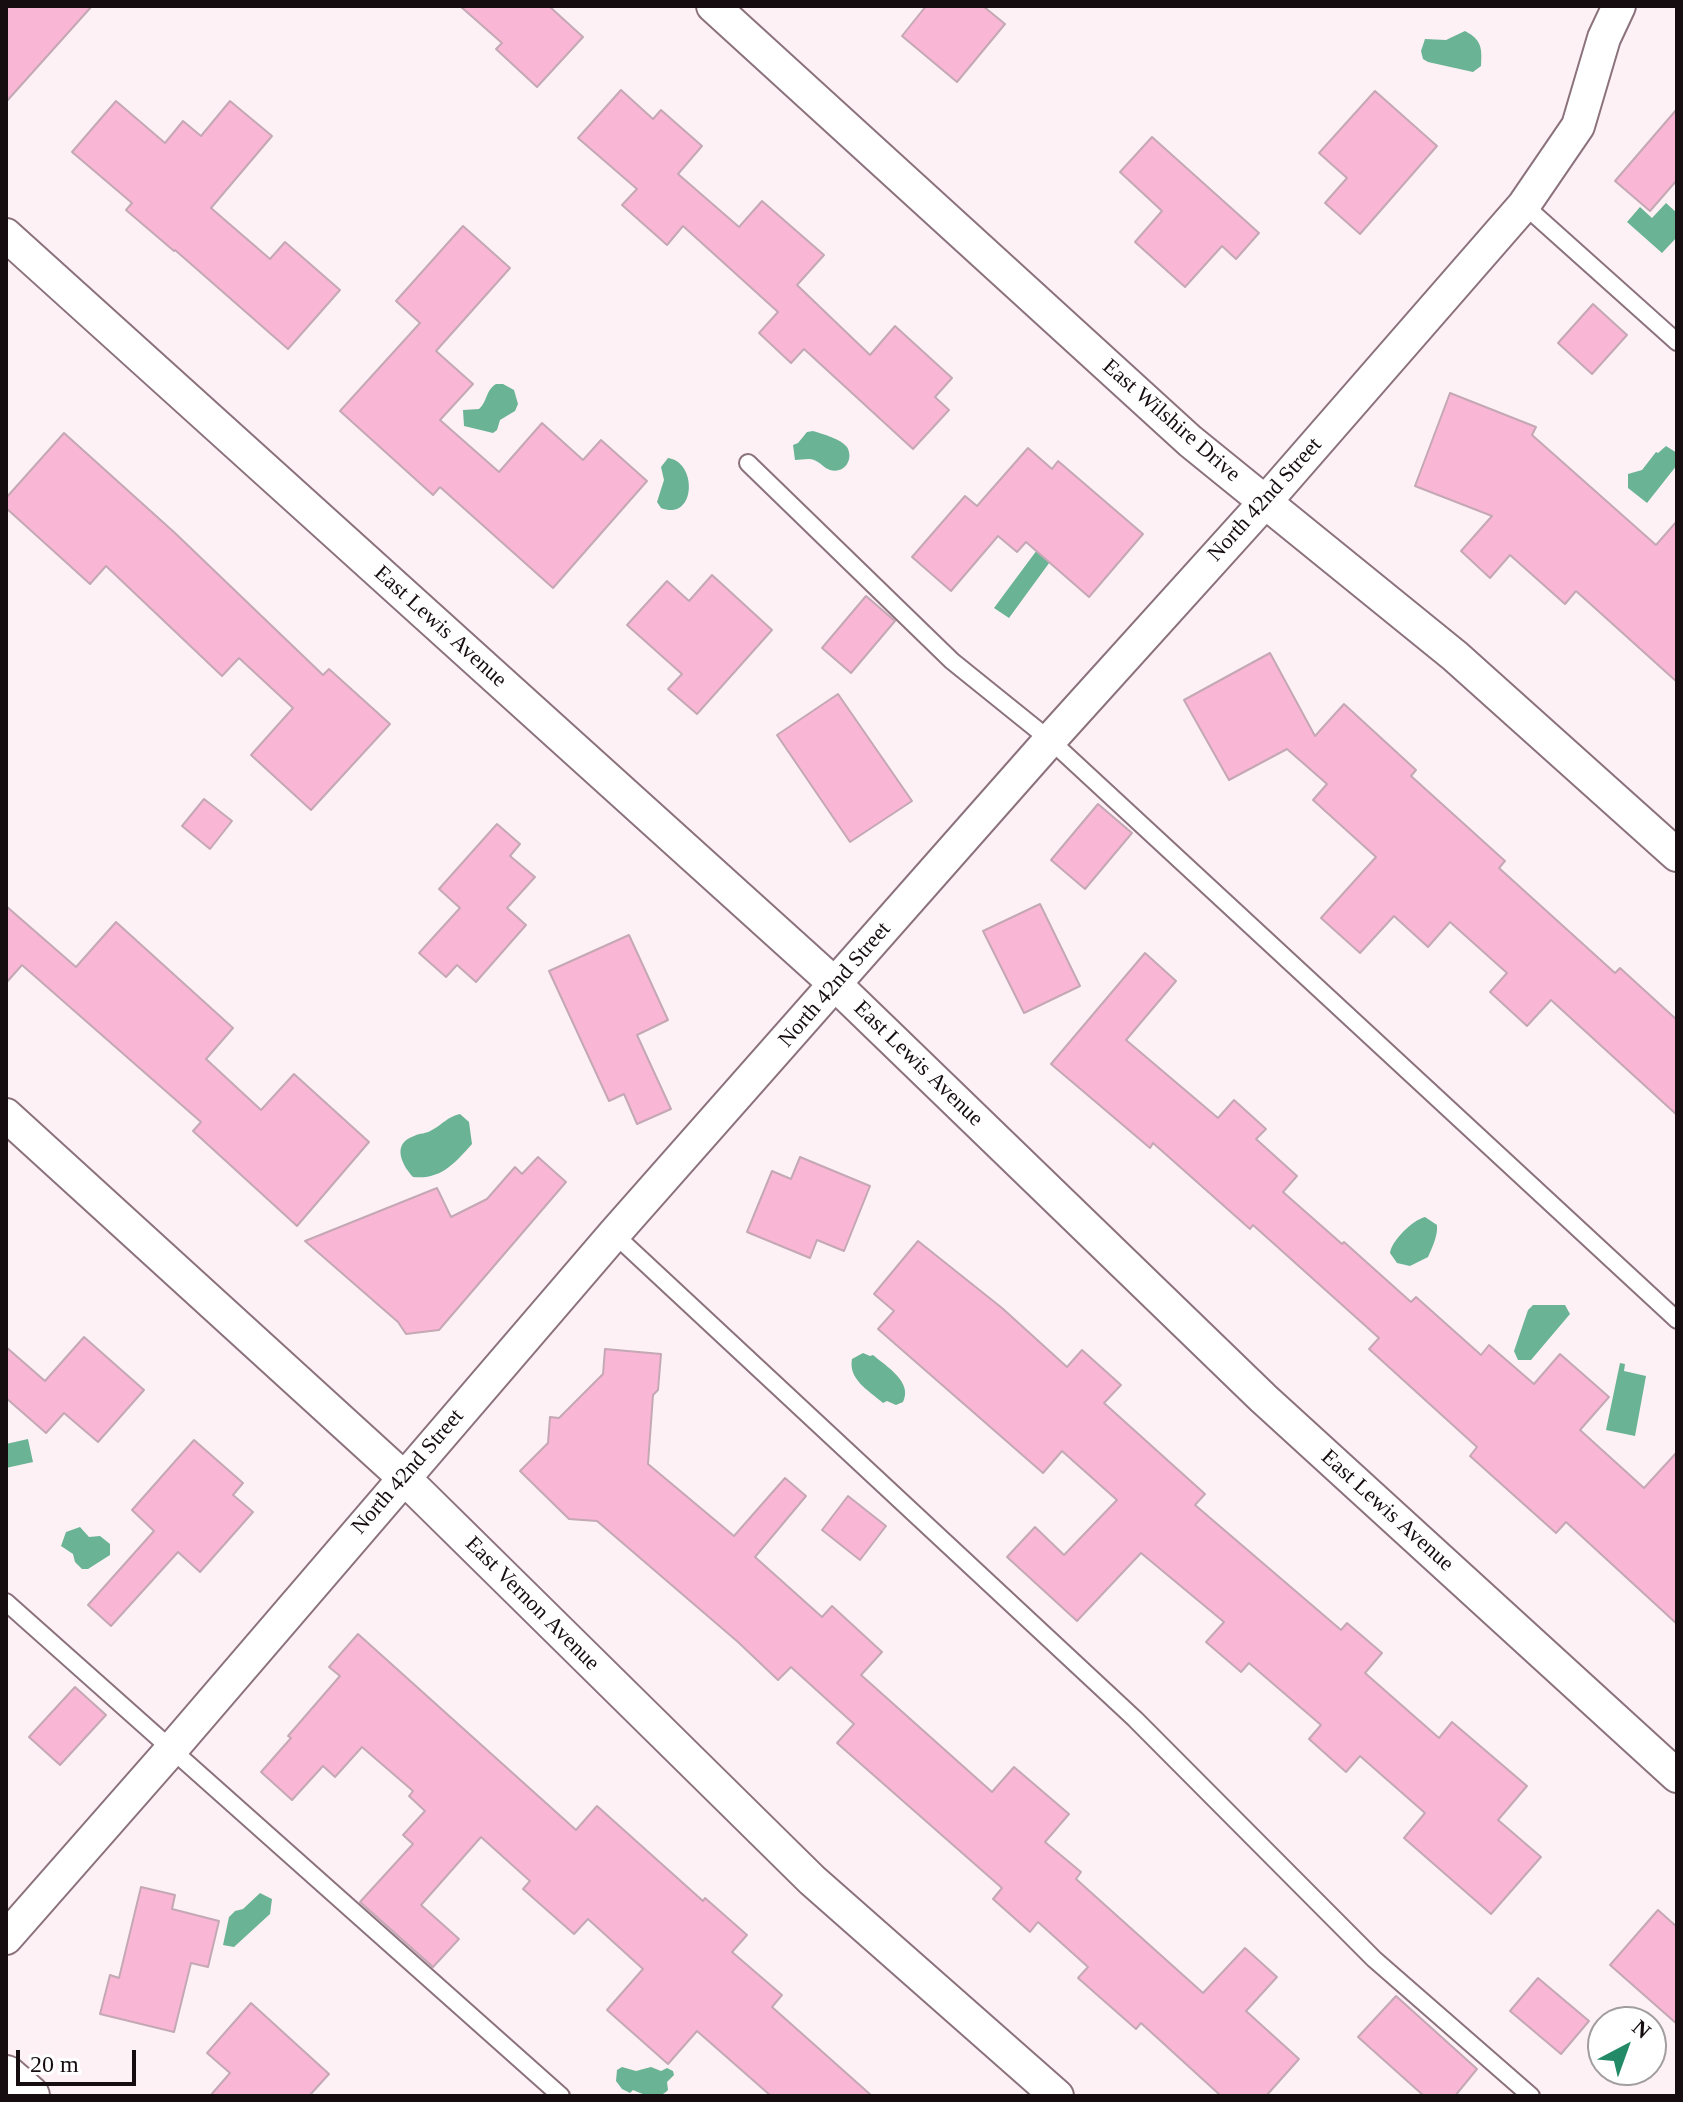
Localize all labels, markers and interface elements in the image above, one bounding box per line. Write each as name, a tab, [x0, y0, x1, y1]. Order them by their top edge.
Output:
street label: East Wilshire Drive	[1097, 354, 1245, 488]
street label: North 42nd Street	[1202, 433, 1328, 567]
street label: East Lewis Avenue	[368, 561, 512, 693]
street label: North 42nd Street	[773, 917, 897, 1053]
street label: East Lewis Avenue	[848, 996, 988, 1132]
street label: North 42nd Street	[346, 1404, 470, 1540]
street label: East Lewis Avenue	[1315, 1445, 1459, 1577]
street label: East Vernon Avenue	[459, 1531, 605, 1677]
north arrow	[1587, 2006, 1667, 2086]
text: N	[1628, 2014, 1656, 2044]
scale bar	[20, 2034, 140, 2084]
text: 20 m	[30, 2051, 79, 2077]

